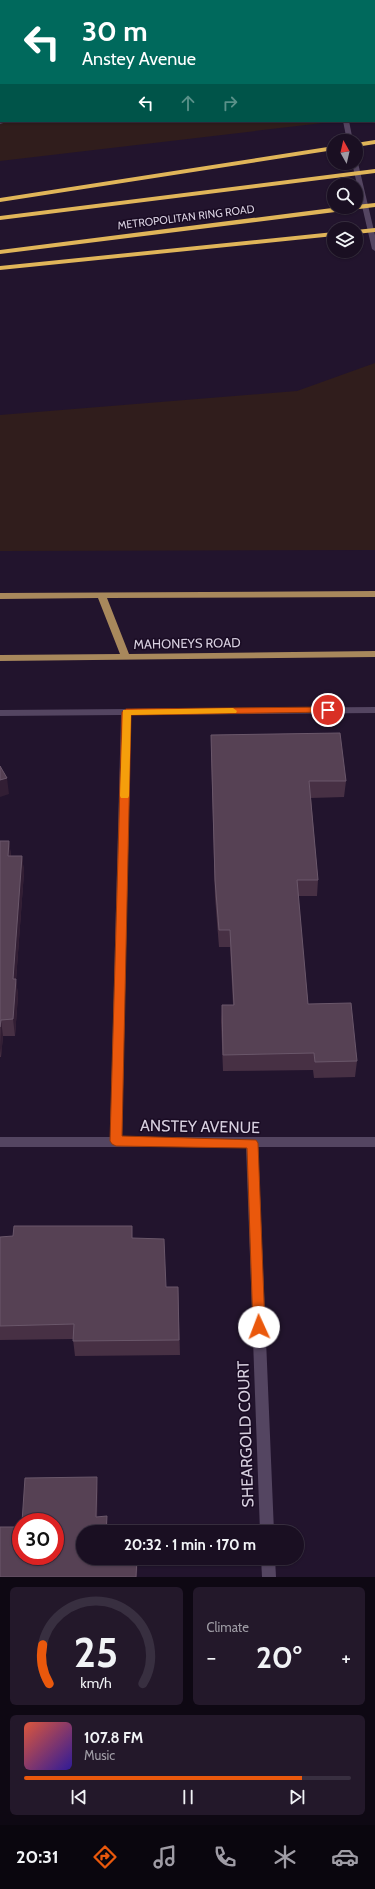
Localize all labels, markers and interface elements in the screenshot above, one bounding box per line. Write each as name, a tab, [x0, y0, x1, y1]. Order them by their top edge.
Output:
text: 30 m	[82, 14, 148, 48]
icon: left	[16, 16, 68, 68]
text: Anstey Avenue	[82, 48, 196, 70]
icon: left	[135, 92, 157, 114]
icon: ahead	[177, 92, 199, 114]
icon: right	[219, 92, 241, 114]
north arrow	[327, 134, 363, 170]
map controls	[327, 134, 363, 258]
button: search	[327, 178, 363, 214]
street label: METROPOLITAN RING ROAD	[117, 202, 255, 232]
button: layers	[327, 222, 363, 258]
street label: MAHONEYS ROAD	[133, 634, 241, 652]
pin	[311, 693, 345, 727]
icon: arrive	[317, 699, 339, 721]
street label: ANSTEY AVENUE	[140, 1116, 260, 1137]
position arrow	[238, 1306, 280, 1348]
street label: SHEARGOLD COURT	[233, 1360, 258, 1508]
speed limit sign: 30	[12, 1513, 64, 1565]
text: 20:32 · 1 min · 170 m	[124, 1536, 256, 1554]
text: Climate	[207, 1619, 249, 1635]
text: 25	[74, 1627, 118, 1677]
text: 20°	[256, 1639, 302, 1676]
text: −	[207, 1644, 216, 1671]
text: +	[341, 1644, 351, 1671]
text: km/h	[81, 1674, 112, 1692]
text: 107.8 FM	[84, 1729, 143, 1747]
text: Music	[84, 1747, 115, 1763]
icon: previous	[68, 1786, 90, 1808]
icon: pause	[177, 1786, 199, 1808]
icon: next	[286, 1786, 308, 1808]
icon: directions	[91, 1843, 119, 1871]
icon: music	[151, 1843, 179, 1871]
icon: phone	[211, 1843, 239, 1871]
icon: climate	[271, 1843, 299, 1871]
icon: car	[331, 1843, 359, 1871]
text: 20:31	[16, 1846, 59, 1868]

